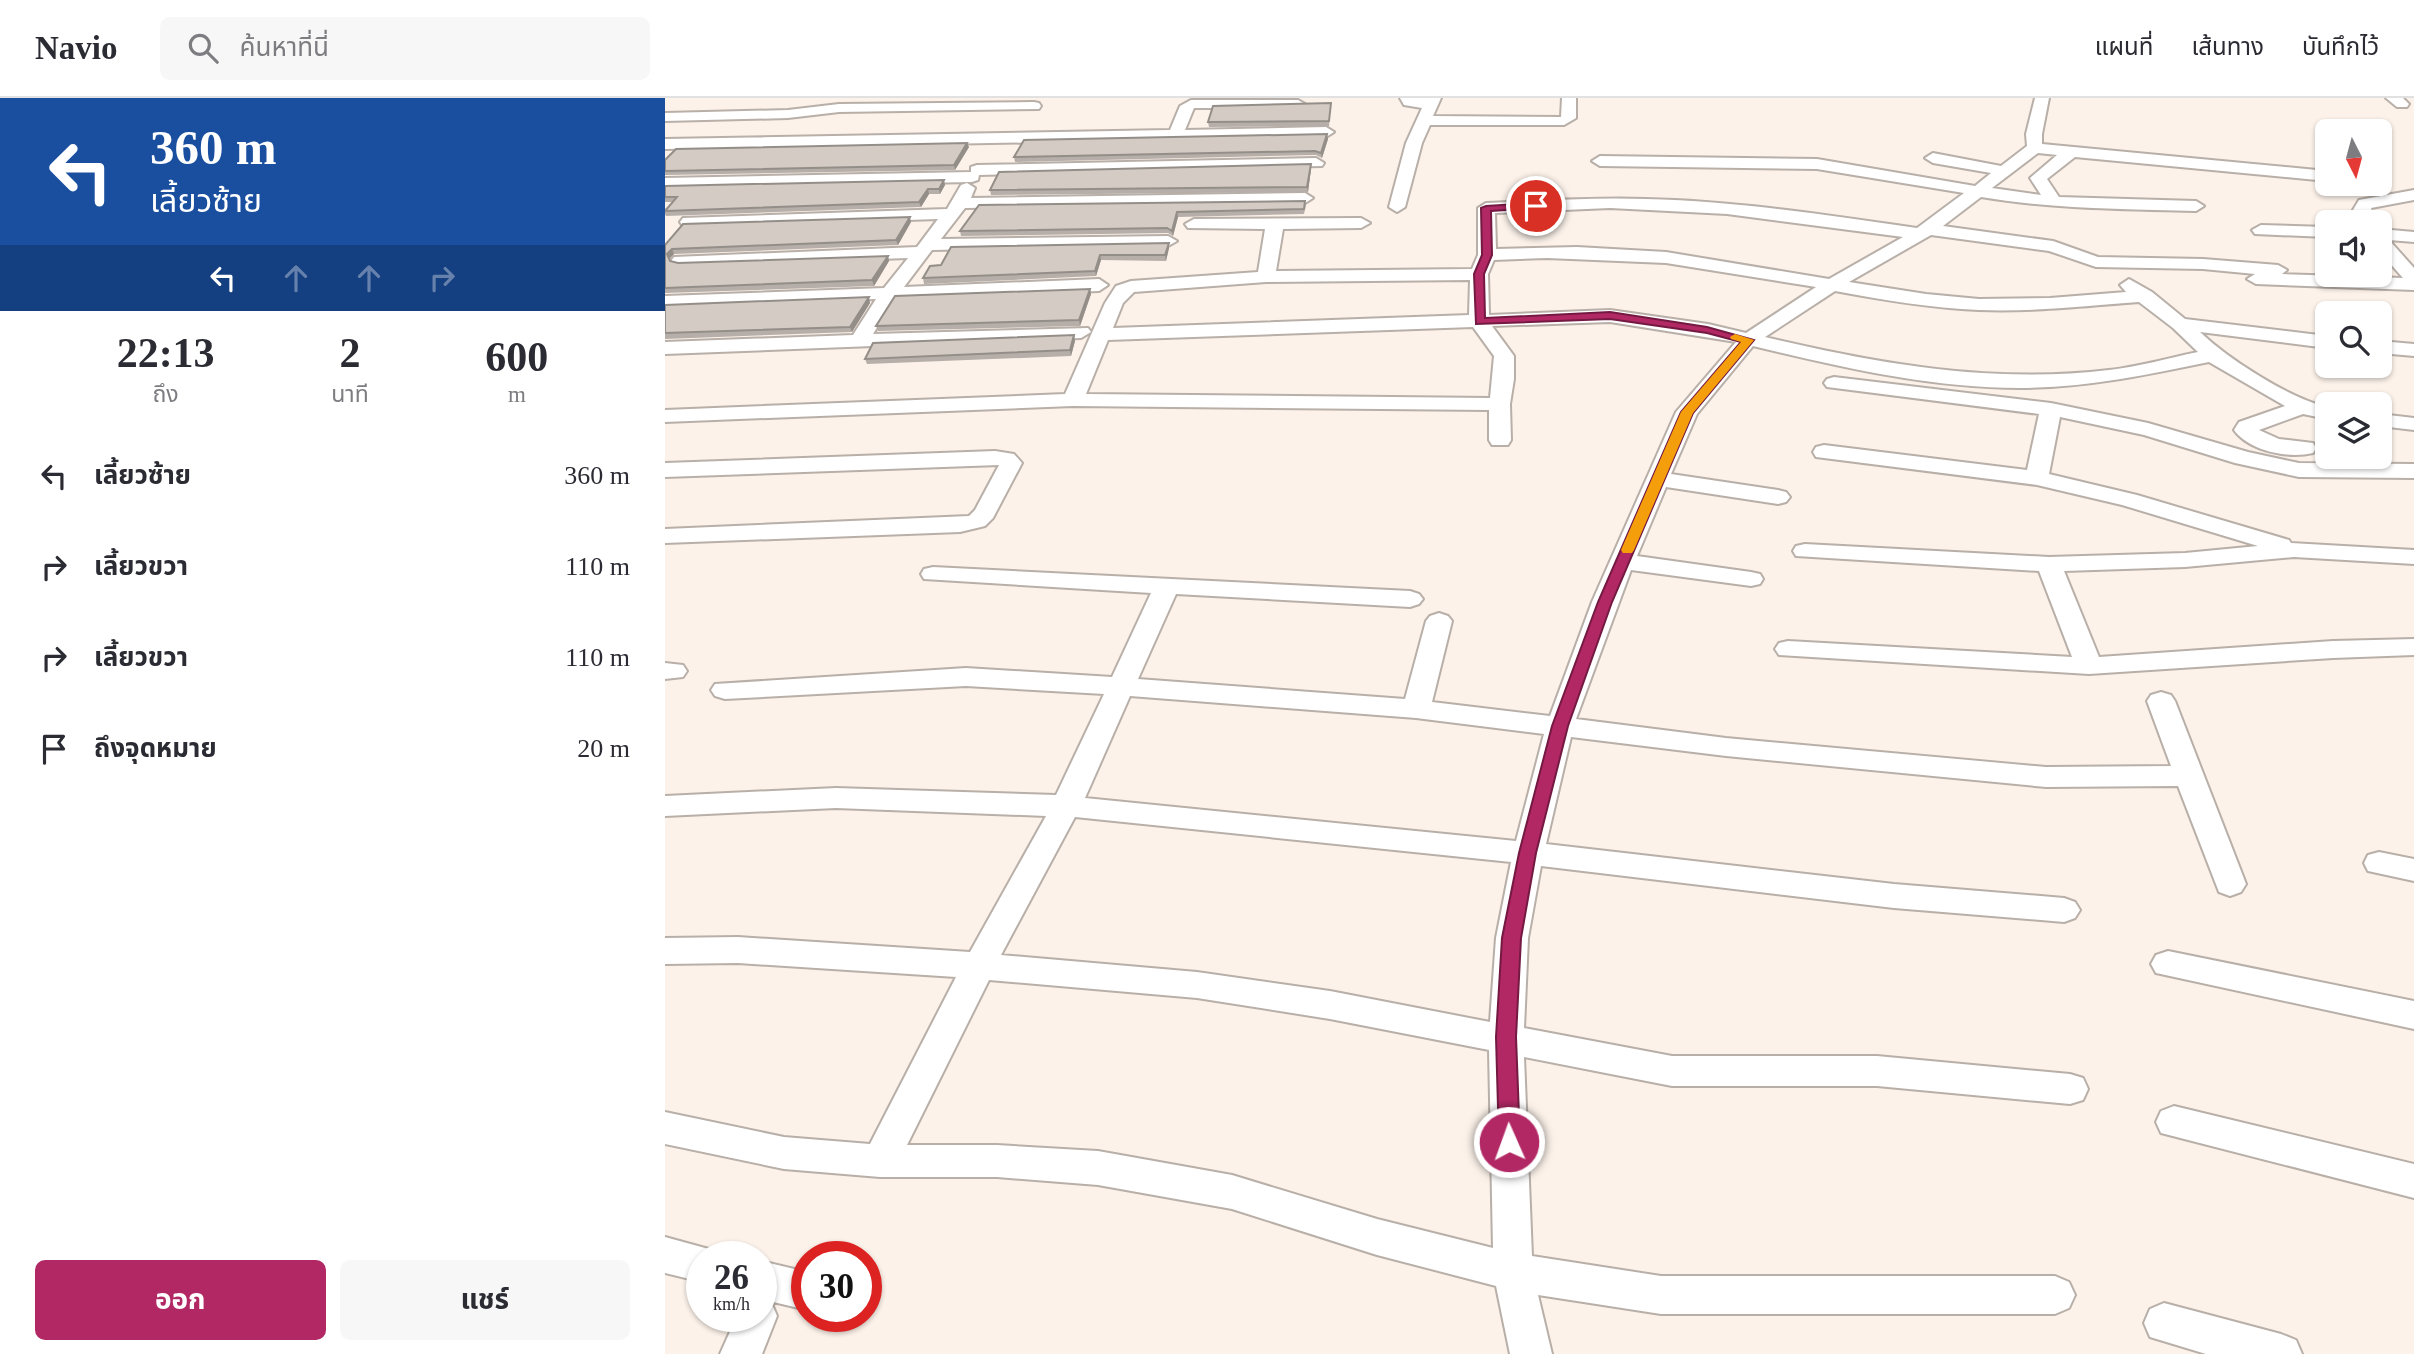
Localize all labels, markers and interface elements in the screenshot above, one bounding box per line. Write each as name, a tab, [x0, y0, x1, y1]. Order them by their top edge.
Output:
search box	[160, 17, 650, 80]
icon: search	[184, 29, 222, 67]
text: Navio	[35, 30, 118, 66]
text: ค้นหาที่นี่	[240, 33, 329, 62]
text: แผนที่	[2095, 34, 2153, 60]
text: เส้นทาง	[2191, 34, 2264, 60]
text: บันทึกไว้	[2302, 34, 2379, 60]
north arrow	[2315, 119, 2392, 196]
map controls	[2315, 119, 2392, 469]
text: 360 m	[150, 120, 277, 175]
icon: left	[35, 126, 126, 217]
pin	[1506, 176, 1566, 236]
text: เลี้ยวซ้าย	[150, 183, 262, 219]
icon: arrive	[1517, 187, 1555, 225]
button: sound	[2315, 210, 2392, 287]
icon: left	[204, 259, 242, 297]
icon: ahead	[277, 259, 315, 297]
icon: ahead	[350, 259, 388, 297]
icon: right	[423, 259, 461, 297]
button: search	[2315, 301, 2392, 378]
text: 22:13	[117, 330, 215, 376]
text: 2	[339, 330, 360, 376]
text: 600	[485, 334, 548, 380]
text: ถึง	[153, 382, 179, 407]
text: นาที	[331, 382, 369, 407]
text: m	[508, 382, 526, 407]
button: layers	[2315, 392, 2392, 469]
icon: left	[35, 457, 73, 495]
text: เลี้ยวซ้าย	[94, 461, 191, 490]
text: 360 m	[564, 461, 630, 490]
icon: right	[35, 548, 73, 586]
text: เลี้ยวขวา	[94, 552, 188, 581]
text: 110 m	[565, 552, 630, 581]
icon: right	[35, 639, 73, 677]
text: เลี้ยวขวา	[94, 643, 188, 672]
text: 110 m	[565, 643, 630, 672]
icon: arrive	[35, 730, 73, 768]
text: ถึงจุดหมาย	[94, 734, 217, 763]
text: 20 m	[577, 734, 630, 763]
position arrow	[1472, 1105, 1546, 1179]
speed limit sign: 30	[791, 1241, 882, 1332]
text: 26	[714, 1258, 749, 1297]
button: ออก	[35, 1260, 326, 1340]
button: แชร์	[340, 1260, 630, 1340]
text: km/h	[713, 1294, 750, 1314]

